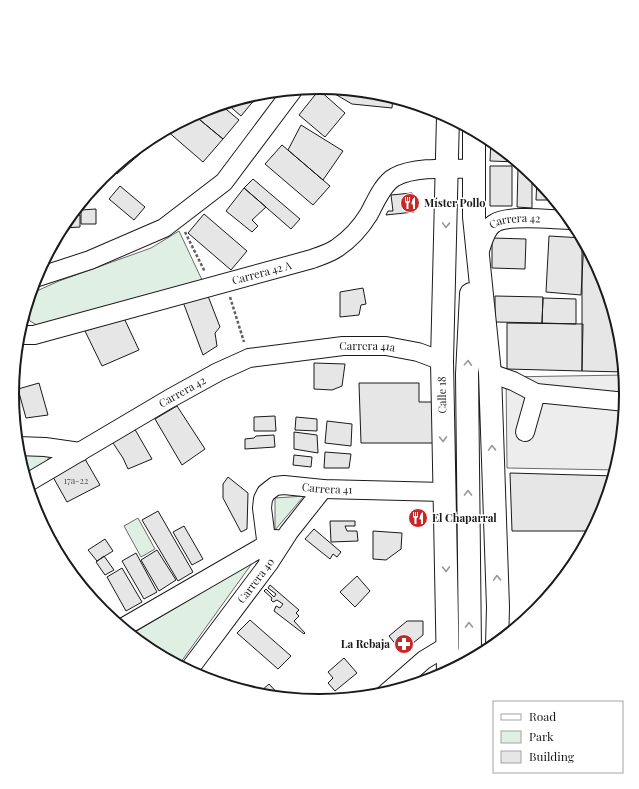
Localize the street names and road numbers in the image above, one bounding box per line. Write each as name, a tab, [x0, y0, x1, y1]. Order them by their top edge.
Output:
street label: Carrera 42	[486, 210, 541, 232]
street label: Carrera 42 A	[230, 257, 293, 288]
street label: Carrera 41a	[339, 338, 397, 355]
street label: Carrera 42	[156, 372, 208, 411]
street label: Calle 18	[434, 376, 449, 414]
street label: Carrera 41	[301, 479, 353, 497]
street label: Carrera 40	[233, 555, 278, 606]

